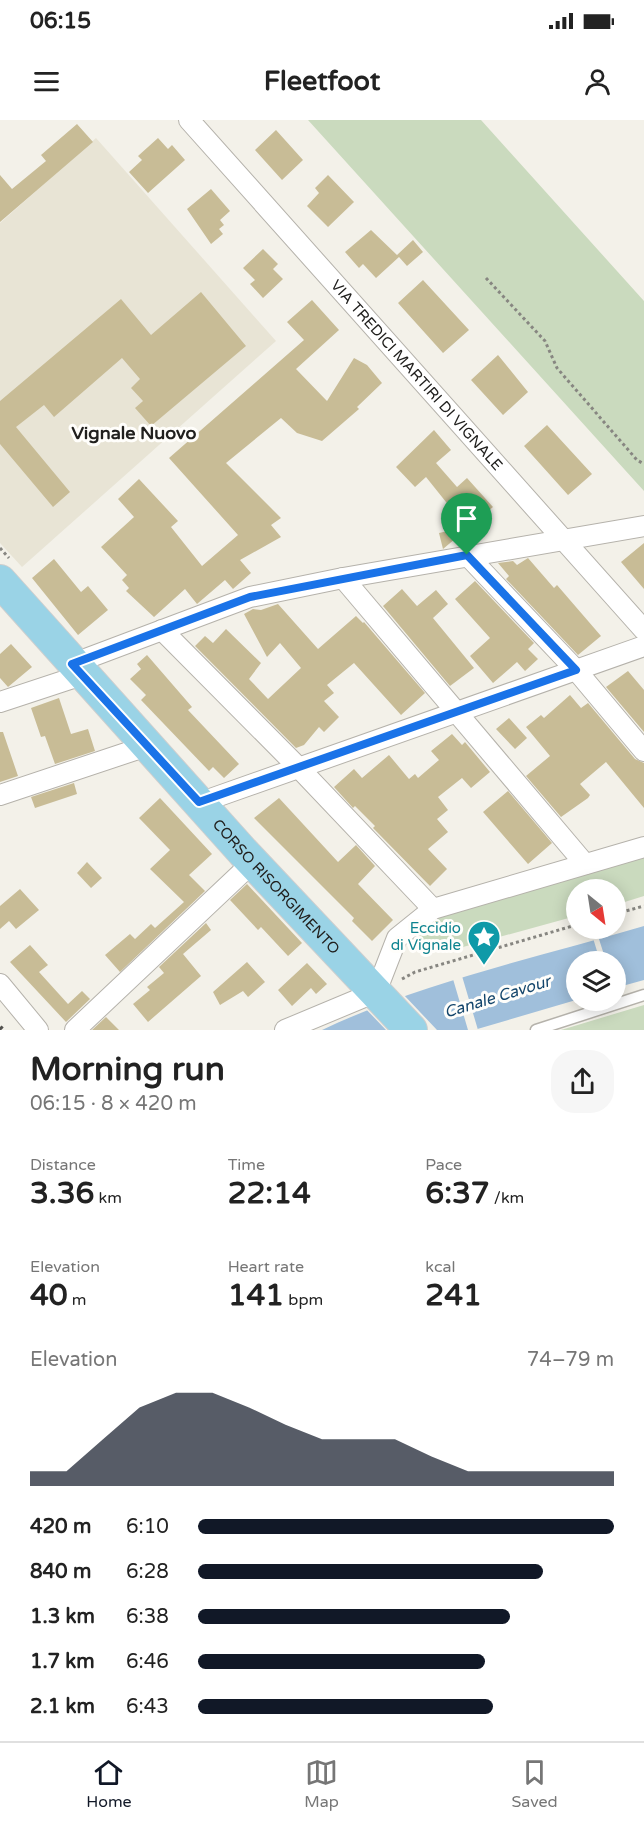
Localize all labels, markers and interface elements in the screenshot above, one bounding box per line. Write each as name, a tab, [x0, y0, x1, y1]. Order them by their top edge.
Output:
text: 06:15	[30, 8, 91, 34]
icon: menu	[30, 65, 63, 98]
text: Fleetfoot	[264, 65, 380, 98]
icon: person	[581, 65, 614, 98]
street label: VIA TREDICI MARTIRI DI VIGNALE	[327, 276, 506, 474]
district label: Vignale Nuovo	[72, 422, 197, 444]
pin	[441, 493, 492, 555]
icon: arrive	[450, 502, 483, 535]
street label: CORSO RISORGIMENTO	[209, 815, 344, 958]
north arrow	[566, 879, 626, 939]
map controls	[566, 879, 626, 1011]
place label: Eccidio di Vignale	[391, 919, 461, 954]
place icon: Eccidio di Vignale	[466, 919, 502, 966]
button: layers	[566, 951, 626, 1011]
water label: Canale Cavour	[442, 971, 555, 1023]
text: Morning run	[30, 1050, 225, 1089]
button: share	[551, 1050, 614, 1113]
text: 06:15 · 8 × 420 m	[30, 1092, 197, 1116]
text: Distance	[30, 1155, 96, 1175]
text: Time	[228, 1155, 265, 1175]
text: Pace	[425, 1155, 462, 1175]
text: 3.36	[30, 1175, 94, 1212]
text: 22:14	[228, 1175, 311, 1212]
text: 6:37	[425, 1175, 490, 1212]
text: km	[94, 1188, 122, 1208]
text: /km	[490, 1188, 524, 1208]
text: Elevation	[30, 1257, 100, 1277]
text: Heart rate	[228, 1257, 304, 1277]
text: kcal	[425, 1257, 455, 1277]
text: 40	[30, 1277, 68, 1314]
text: 141	[228, 1277, 284, 1314]
text: 241	[425, 1277, 482, 1314]
text: m	[68, 1290, 87, 1310]
text: bpm	[284, 1290, 323, 1310]
text: Elevation	[30, 1348, 117, 1372]
text: 74–79 m	[527, 1348, 614, 1372]
text: 420 m	[30, 1515, 91, 1539]
text: 6:10	[126, 1515, 169, 1539]
text: 840 m	[30, 1560, 91, 1584]
text: 6:28	[126, 1560, 169, 1584]
text: 1.3 km	[30, 1605, 95, 1629]
text: 6:38	[126, 1605, 169, 1629]
text: 1.7 km	[30, 1650, 95, 1674]
text: 6:46	[126, 1650, 169, 1674]
text: 2.1 km	[30, 1695, 95, 1719]
text: 6:43	[126, 1695, 169, 1719]
tab: Home	[86, 1756, 132, 1812]
tab: Map	[304, 1756, 339, 1812]
tab: Saved	[511, 1756, 558, 1812]

